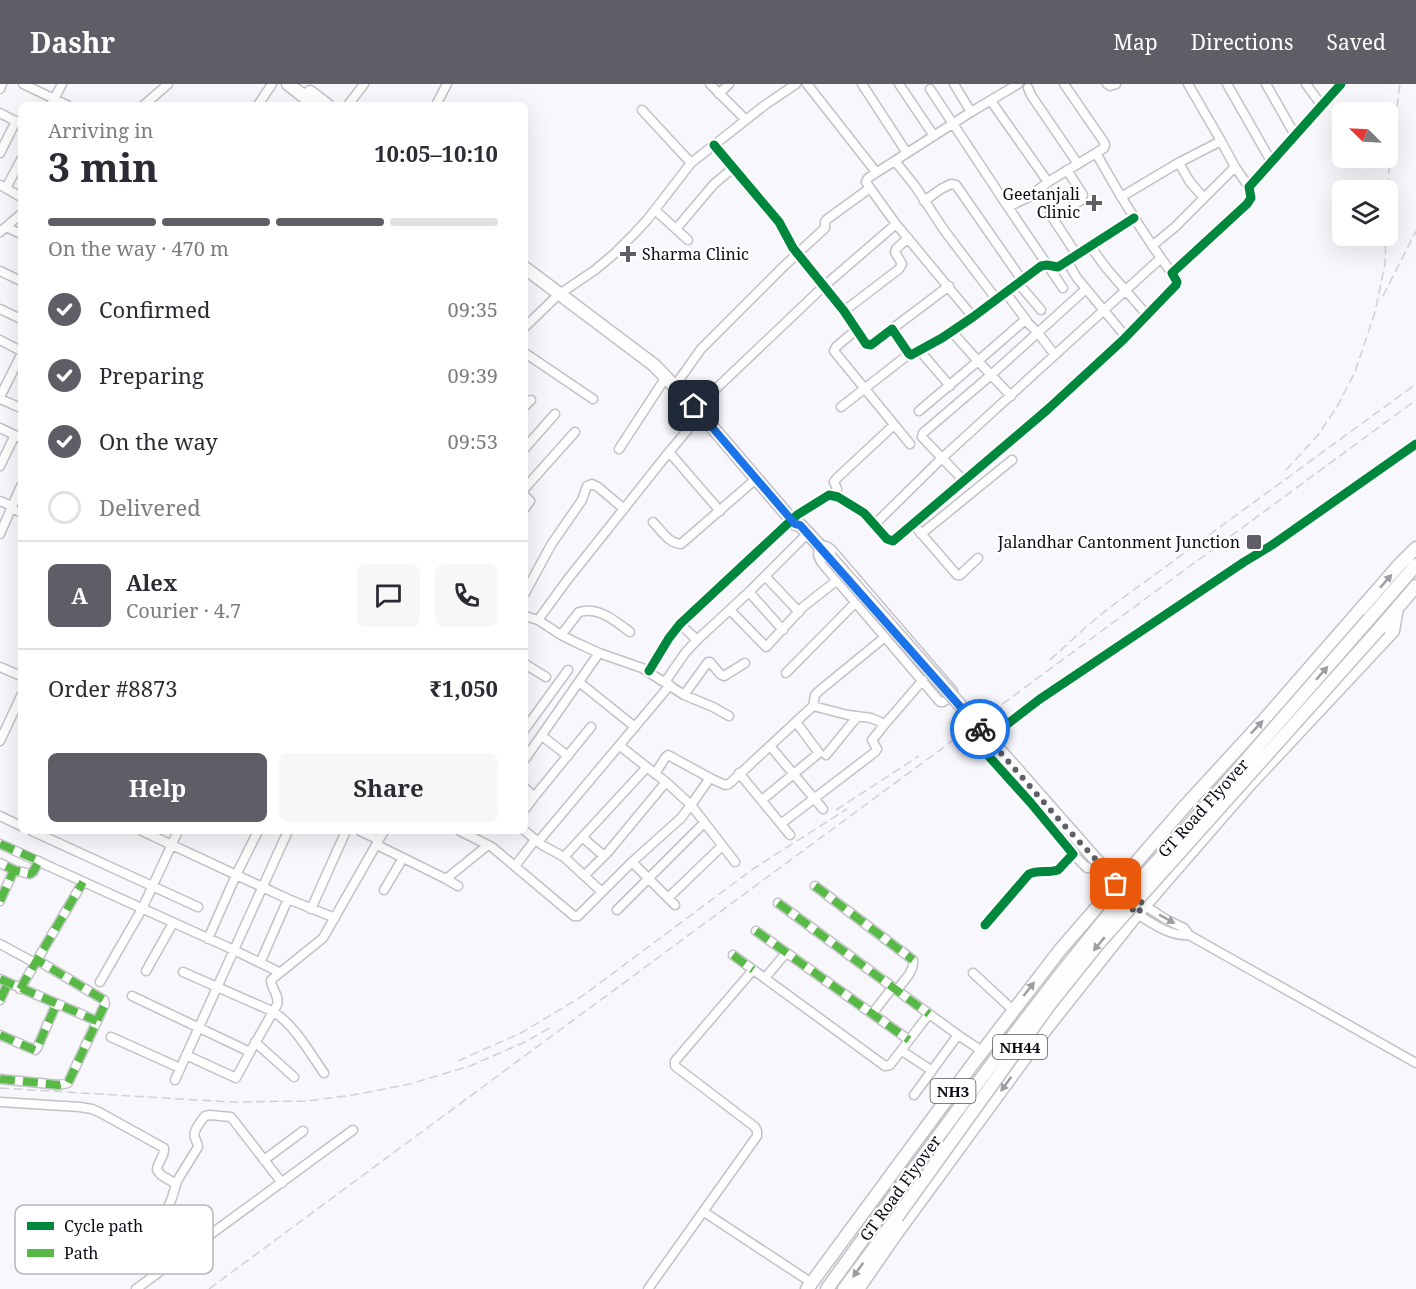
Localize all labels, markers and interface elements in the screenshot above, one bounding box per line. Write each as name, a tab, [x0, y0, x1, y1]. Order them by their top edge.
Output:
text: Dashr	[30, 23, 115, 61]
text: Map	[1113, 28, 1158, 56]
text: Directions	[1191, 28, 1293, 56]
text: Saved	[1326, 28, 1386, 56]
north arrow	[1332, 102, 1398, 168]
map controls	[1332, 102, 1398, 246]
text: Arriving in	[48, 117, 153, 144]
text: 10:05–10:10	[374, 138, 498, 168]
text: 3 min	[48, 140, 158, 193]
button: layers	[1332, 180, 1398, 246]
place label: Geetanjali Clinic	[1003, 183, 1080, 223]
marker: Geetanjali Clinic	[1085, 194, 1103, 212]
text: On the way · 470 m	[48, 235, 229, 262]
place label: Sharma Clinic	[642, 243, 749, 265]
marker: Sharma Clinic	[619, 245, 637, 263]
icon: check	[48, 293, 81, 326]
text: Confirmed	[99, 294, 210, 324]
text: 09:35	[448, 296, 498, 323]
icon: check	[48, 359, 81, 392]
text: Preparing	[99, 360, 204, 390]
text: 09:39	[448, 362, 498, 389]
pin	[668, 380, 719, 431]
icon: home	[677, 389, 710, 422]
icon: check	[48, 425, 81, 458]
text: On the way	[99, 426, 218, 456]
text: 09:53	[448, 428, 498, 455]
text: Delivered	[99, 492, 201, 522]
place label: Jalandhar Cantonment Junction	[997, 531, 1240, 553]
marker: Jalandhar Cantonment Junction	[1245, 533, 1263, 551]
button: chat	[357, 564, 420, 627]
button: phone	[435, 564, 498, 627]
text: Alex	[126, 567, 177, 597]
one-way arrow	[1379, 574, 1392, 589]
text: A	[71, 580, 88, 610]
text: Courier · 4.7	[126, 597, 241, 624]
one-way arrow	[1315, 666, 1328, 681]
text: Order #8873	[48, 673, 178, 703]
text: ₹1,050	[430, 673, 498, 703]
courier	[950, 699, 1010, 759]
icon: bike	[964, 713, 997, 746]
one-way arrow	[1250, 720, 1264, 735]
button: Help	[48, 753, 267, 822]
button: Share	[279, 753, 498, 822]
street label: GT Road Flyover	[1153, 754, 1254, 862]
pin	[1090, 858, 1141, 909]
icon: bag	[1099, 867, 1132, 900]
one-way arrow	[1159, 914, 1176, 924]
one-way arrow	[1093, 936, 1106, 951]
one-way arrow	[1023, 981, 1035, 996]
road number: NH44	[993, 1035, 1047, 1059]
one-way arrow	[1000, 1076, 1012, 1092]
road number: NH3	[930, 1079, 976, 1103]
street label: GT Road Flyover	[854, 1130, 946, 1245]
legend	[15, 1205, 213, 1274]
text: Cycle path	[64, 1215, 143, 1237]
text: Path	[64, 1242, 98, 1264]
one-way arrow	[852, 1262, 864, 1278]

